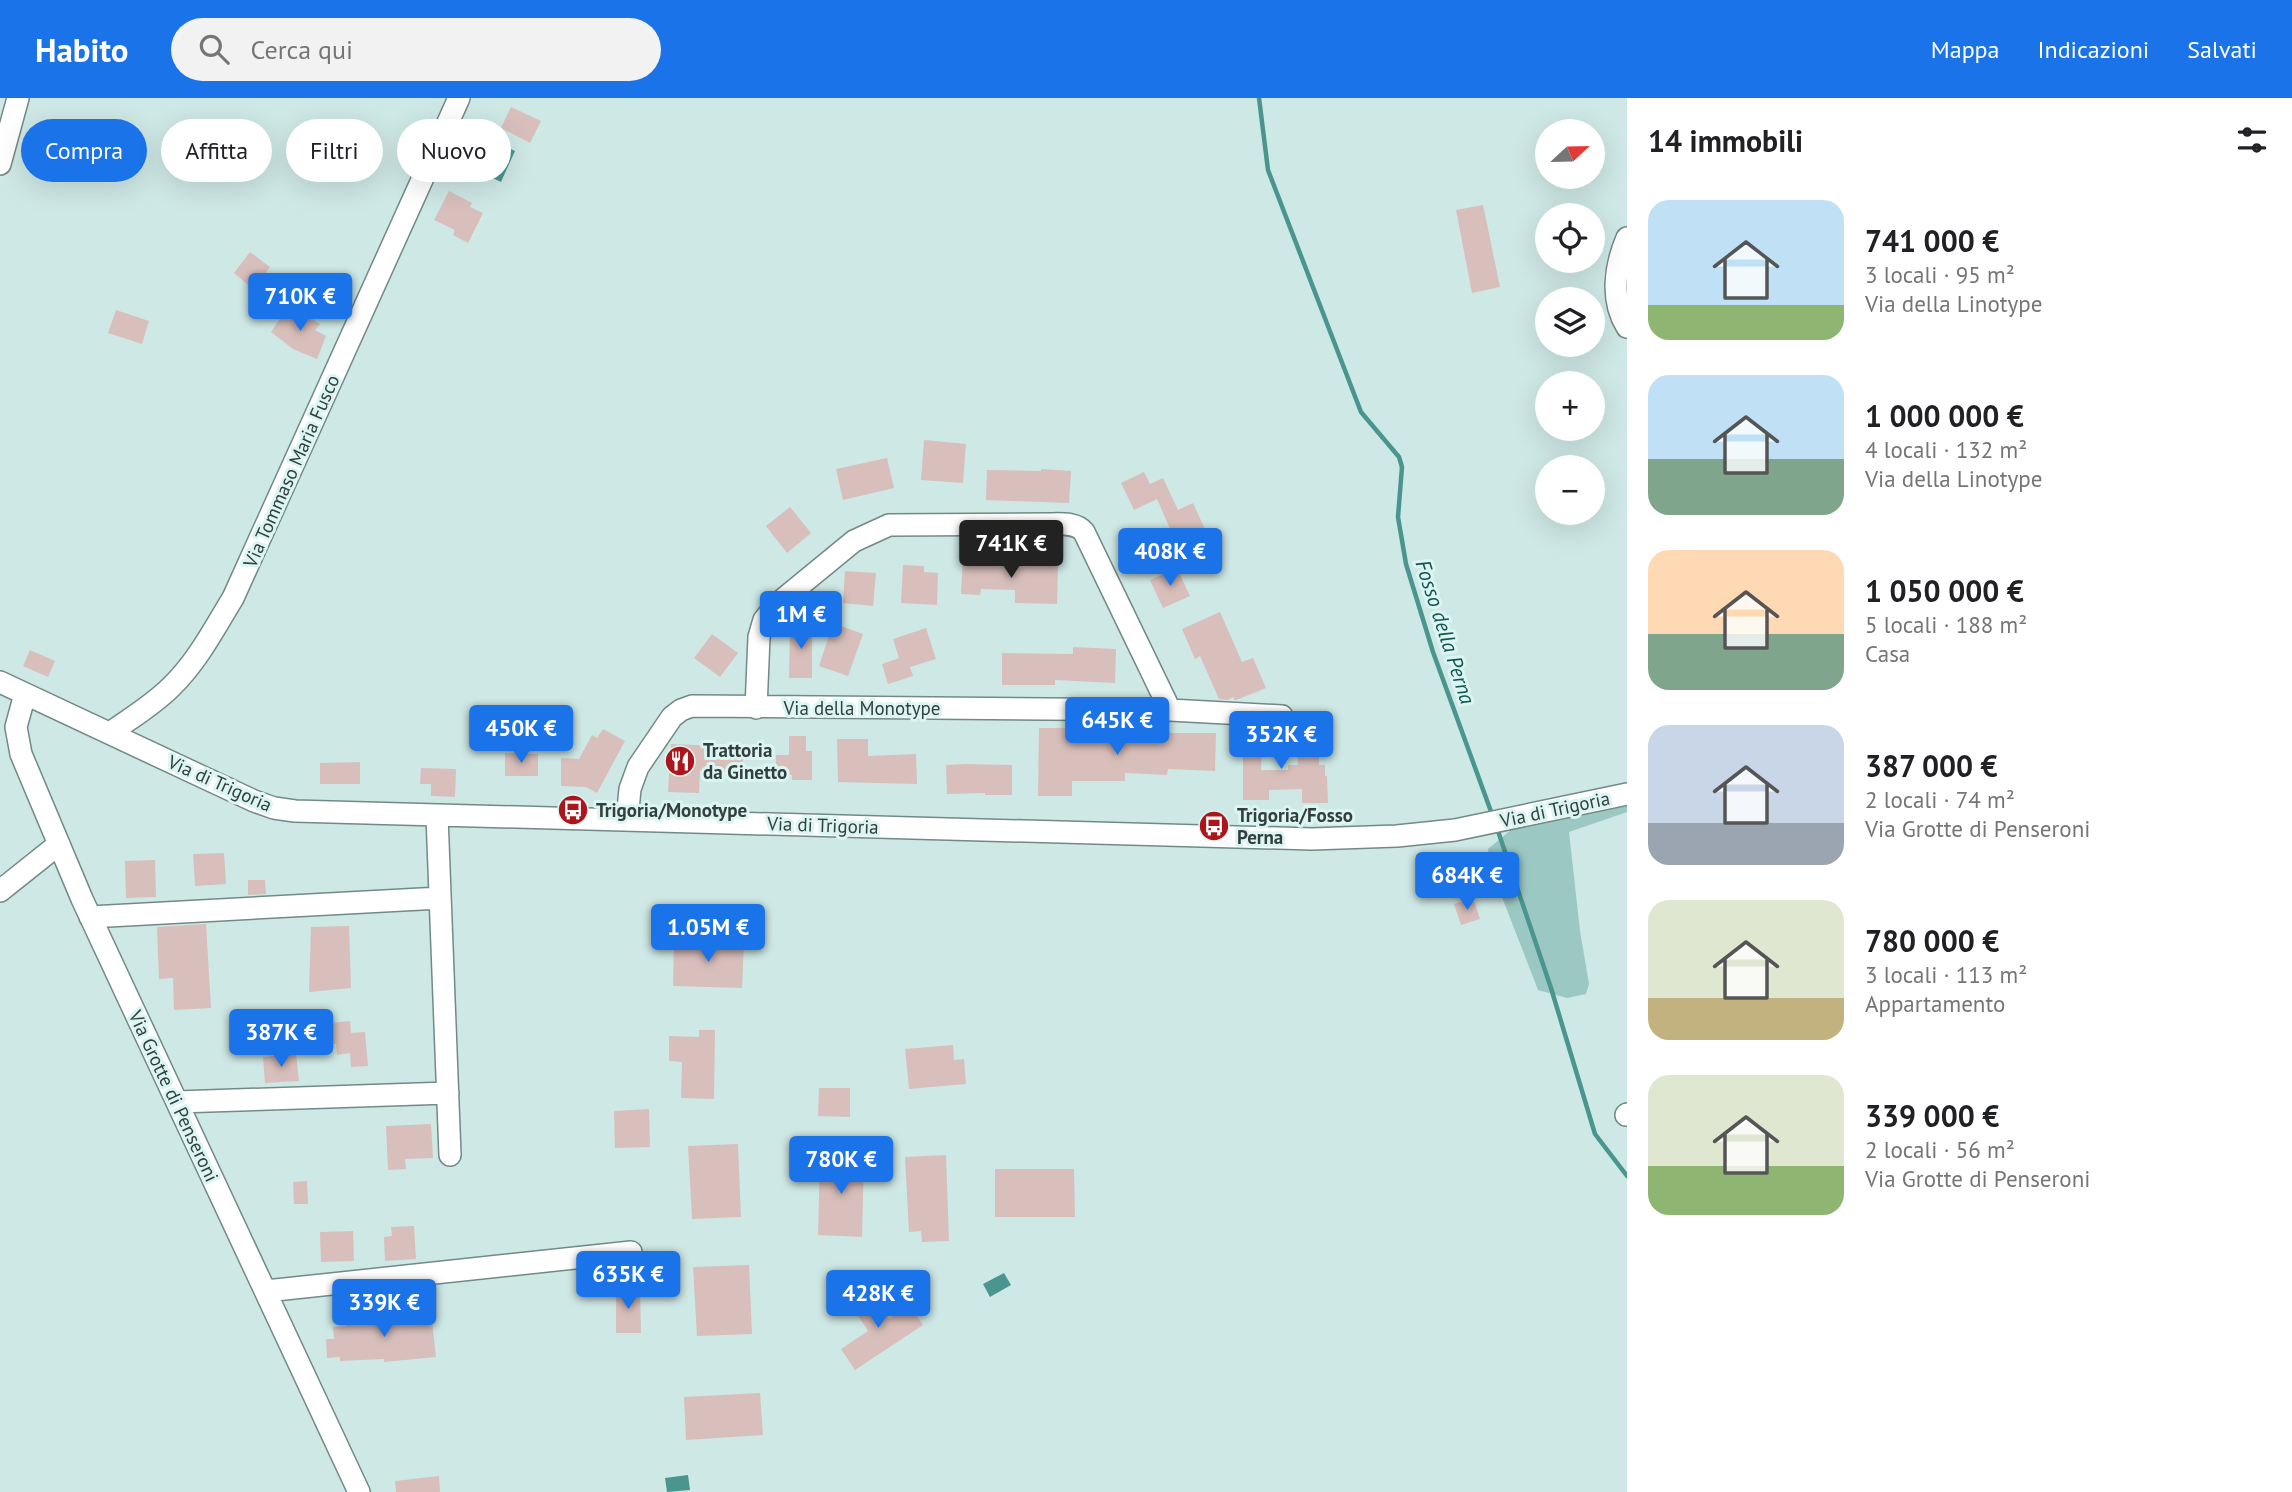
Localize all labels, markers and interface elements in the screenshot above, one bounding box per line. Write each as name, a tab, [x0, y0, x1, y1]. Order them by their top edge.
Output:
search box	[171, 18, 661, 81]
text: Habito	[35, 28, 129, 71]
icon: search	[195, 30, 233, 68]
text: Cerca qui	[251, 33, 353, 66]
text: Mappa	[1931, 34, 2000, 65]
text: Indicazioni	[2038, 34, 2149, 65]
text: Salvati	[2187, 34, 2257, 65]
chip: Compra	[21, 119, 147, 182]
chip: Affitta	[161, 119, 272, 182]
chip: Filtri	[286, 119, 383, 182]
chip: Nuovo	[397, 119, 511, 182]
north arrow	[1535, 119, 1605, 189]
map controls	[1535, 119, 1605, 525]
text: 14 immobili	[1648, 121, 1803, 160]
icon: filters	[2233, 121, 2271, 159]
button: locate	[1535, 203, 1605, 273]
text: 741 000 €	[1865, 221, 1999, 260]
icon: home	[1704, 228, 1788, 312]
text: 3 locali · 95 m²	[1865, 260, 2015, 289]
pin: 710K €	[243, 274, 357, 333]
text: 710K €	[264, 281, 336, 310]
button: layers	[1535, 287, 1605, 357]
text: Via della Linotype	[1865, 289, 2042, 318]
street label: Via Tommaso Maria Fusco	[237, 371, 344, 572]
button: +	[1535, 371, 1605, 441]
text: 1 000 000 €	[1865, 396, 2024, 435]
icon: home	[1704, 403, 1788, 487]
text: 4 locali · 132 m²	[1865, 435, 2027, 464]
button: −	[1535, 455, 1605, 525]
text: Via della Linotype	[1865, 464, 2042, 493]
pin: 741K €	[954, 520, 1068, 580]
text: 741K €	[975, 528, 1047, 557]
pin: 408K €	[1113, 528, 1227, 588]
text: 408K €	[1134, 536, 1206, 565]
water label: Fosso della Perna	[1409, 556, 1482, 708]
text: 1 050 000 €	[1865, 571, 2024, 610]
icon: home	[1704, 578, 1788, 662]
pin: 1M €	[760, 592, 842, 651]
text: 1M €	[776, 599, 826, 628]
text: 5 locali · 188 m²	[1865, 610, 2027, 639]
text: Casa	[1865, 639, 1910, 668]
street label: Via della Monotype	[783, 696, 940, 720]
pin: 645K €	[1060, 698, 1174, 757]
text: 645K €	[1081, 705, 1153, 734]
pin: 450K €	[464, 706, 578, 765]
pin: 352K €	[1224, 712, 1338, 771]
text: 450K €	[485, 713, 557, 742]
text: 352K €	[1245, 719, 1317, 748]
place label: Trattoria da Ginetto	[703, 738, 787, 784]
restaurant icon: Trattoria da Ginetto	[663, 744, 697, 778]
text: 387 000 €	[1865, 746, 1998, 785]
street label: Via di Trigoria	[163, 749, 276, 817]
icon: home	[1704, 753, 1788, 837]
text: 2 locali · 74 m²	[1865, 785, 2015, 814]
street label: Via di Trigoria	[1497, 786, 1612, 833]
bus stop icon: Trigoria/Monotype	[556, 793, 590, 827]
place label: Trigoria/Monotype	[596, 798, 747, 822]
place label: Trigoria/Fosso Perna	[1237, 803, 1353, 849]
bus stop icon: Trigoria/Fosso Perna	[1197, 809, 1231, 843]
street label: Via di Trigoria	[766, 811, 879, 839]
text: Via Grotte di Penseroni	[1865, 814, 2090, 843]
pin: 684K €	[1410, 852, 1524, 912]
text: 684K €	[1431, 860, 1503, 889]
pin: 1.05M €	[643, 904, 773, 964]
text: 1.05M €	[667, 912, 749, 941]
text: 780 000 €	[1865, 921, 1999, 960]
icon: home	[1704, 928, 1788, 1012]
text: 3 locali · 113 m²	[1865, 960, 2027, 989]
text: Appartamento	[1865, 989, 2005, 1018]
street label: Via Grotte di Penseroni	[123, 1006, 224, 1185]
pin: 387K €	[224, 1010, 338, 1069]
text: 387K €	[245, 1017, 317, 1046]
text: 339 000 €	[1865, 1096, 1999, 1135]
icon: home	[1704, 1103, 1788, 1187]
text: 2 locali · 56 m²	[1865, 1135, 2015, 1164]
pin: 780K €	[784, 1136, 898, 1196]
text: 780K €	[805, 1144, 877, 1173]
text: Via Grotte di Penseroni	[1865, 1164, 2090, 1193]
pin: 635K €	[571, 1252, 685, 1311]
text: 635K €	[592, 1259, 664, 1288]
pin: 428K €	[821, 1270, 935, 1330]
text: 428K €	[842, 1278, 914, 1307]
pin: 339K €	[327, 1280, 441, 1339]
text: 339K €	[348, 1287, 420, 1316]

